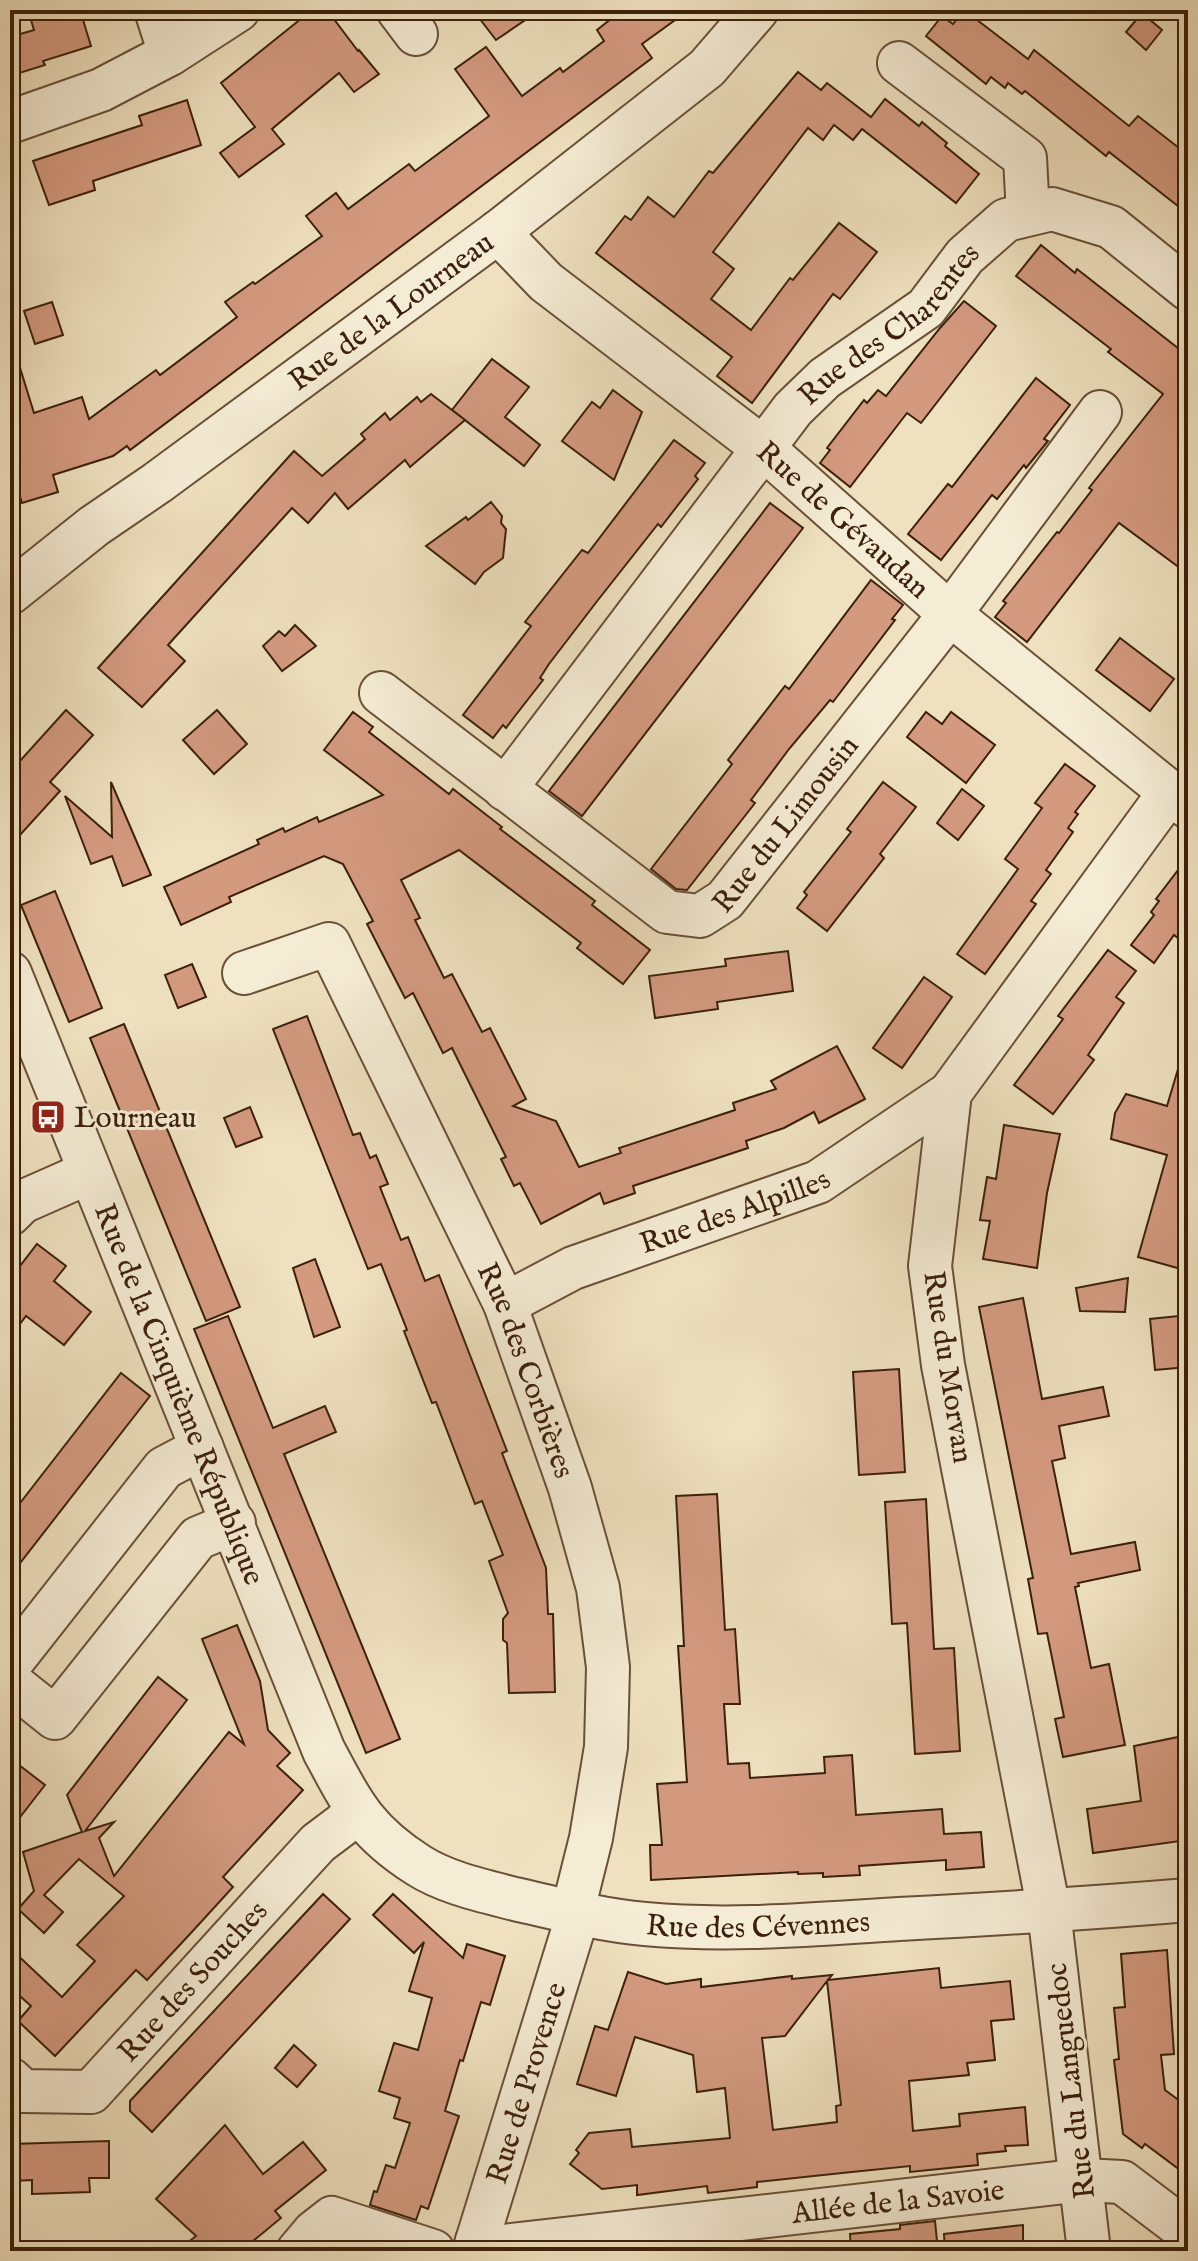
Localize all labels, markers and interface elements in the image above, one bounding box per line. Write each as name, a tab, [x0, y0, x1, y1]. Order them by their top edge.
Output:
street label: Rue de la Lourneau	[282, 225, 502, 401]
street label: Rue des Charentes	[791, 235, 988, 415]
street label: Rue de Gévaudan	[747, 434, 937, 608]
street label: Rue du Limousin	[705, 729, 868, 921]
bus stop icon: Lourneau	[29, 1098, 67, 1136]
place label: Lourneau	[74, 1100, 197, 1138]
street label: Rue des Alpilles	[635, 1162, 839, 1264]
street label: Rue de la Cinquième République	[84, 1199, 272, 1591]
street label: Rue des Corbières	[467, 1257, 582, 1484]
street label: Rue du Morvan	[913, 1269, 981, 1466]
street label: Rue des Souches	[110, 1894, 277, 2071]
street label: Rue des Cévennes	[645, 1904, 871, 1948]
street label: Rue du Languedoc	[1039, 1961, 1105, 2201]
street label: Rue de Provence	[479, 1978, 577, 2189]
street label: Allée de la Savoie	[789, 2172, 1006, 2234]

